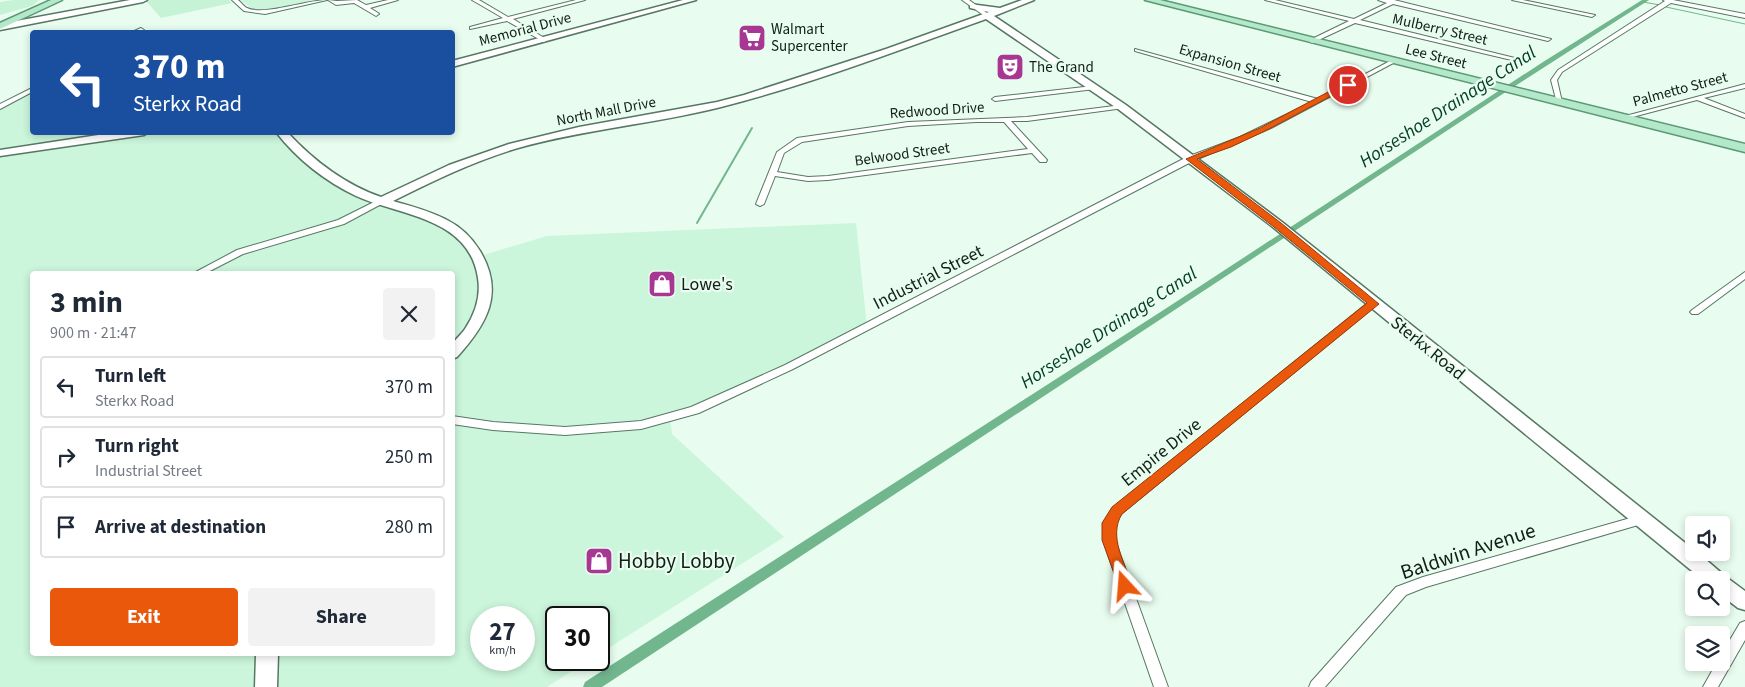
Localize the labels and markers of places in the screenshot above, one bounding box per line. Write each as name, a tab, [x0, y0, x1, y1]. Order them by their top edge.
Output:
place label: Walmart Supercenter	[771, 19, 848, 57]
supermarket icon: Walmart Supercenter	[737, 23, 767, 53]
theatre icon: The Grand	[995, 52, 1025, 82]
place label: The Grand	[1029, 57, 1094, 78]
pin	[1327, 64, 1369, 106]
shop icon: Lowe's	[647, 269, 677, 299]
place label: Lowe's	[681, 272, 733, 297]
shop icon: Hobby Lobby	[584, 546, 614, 576]
place label: Hobby Lobby	[618, 546, 735, 576]

